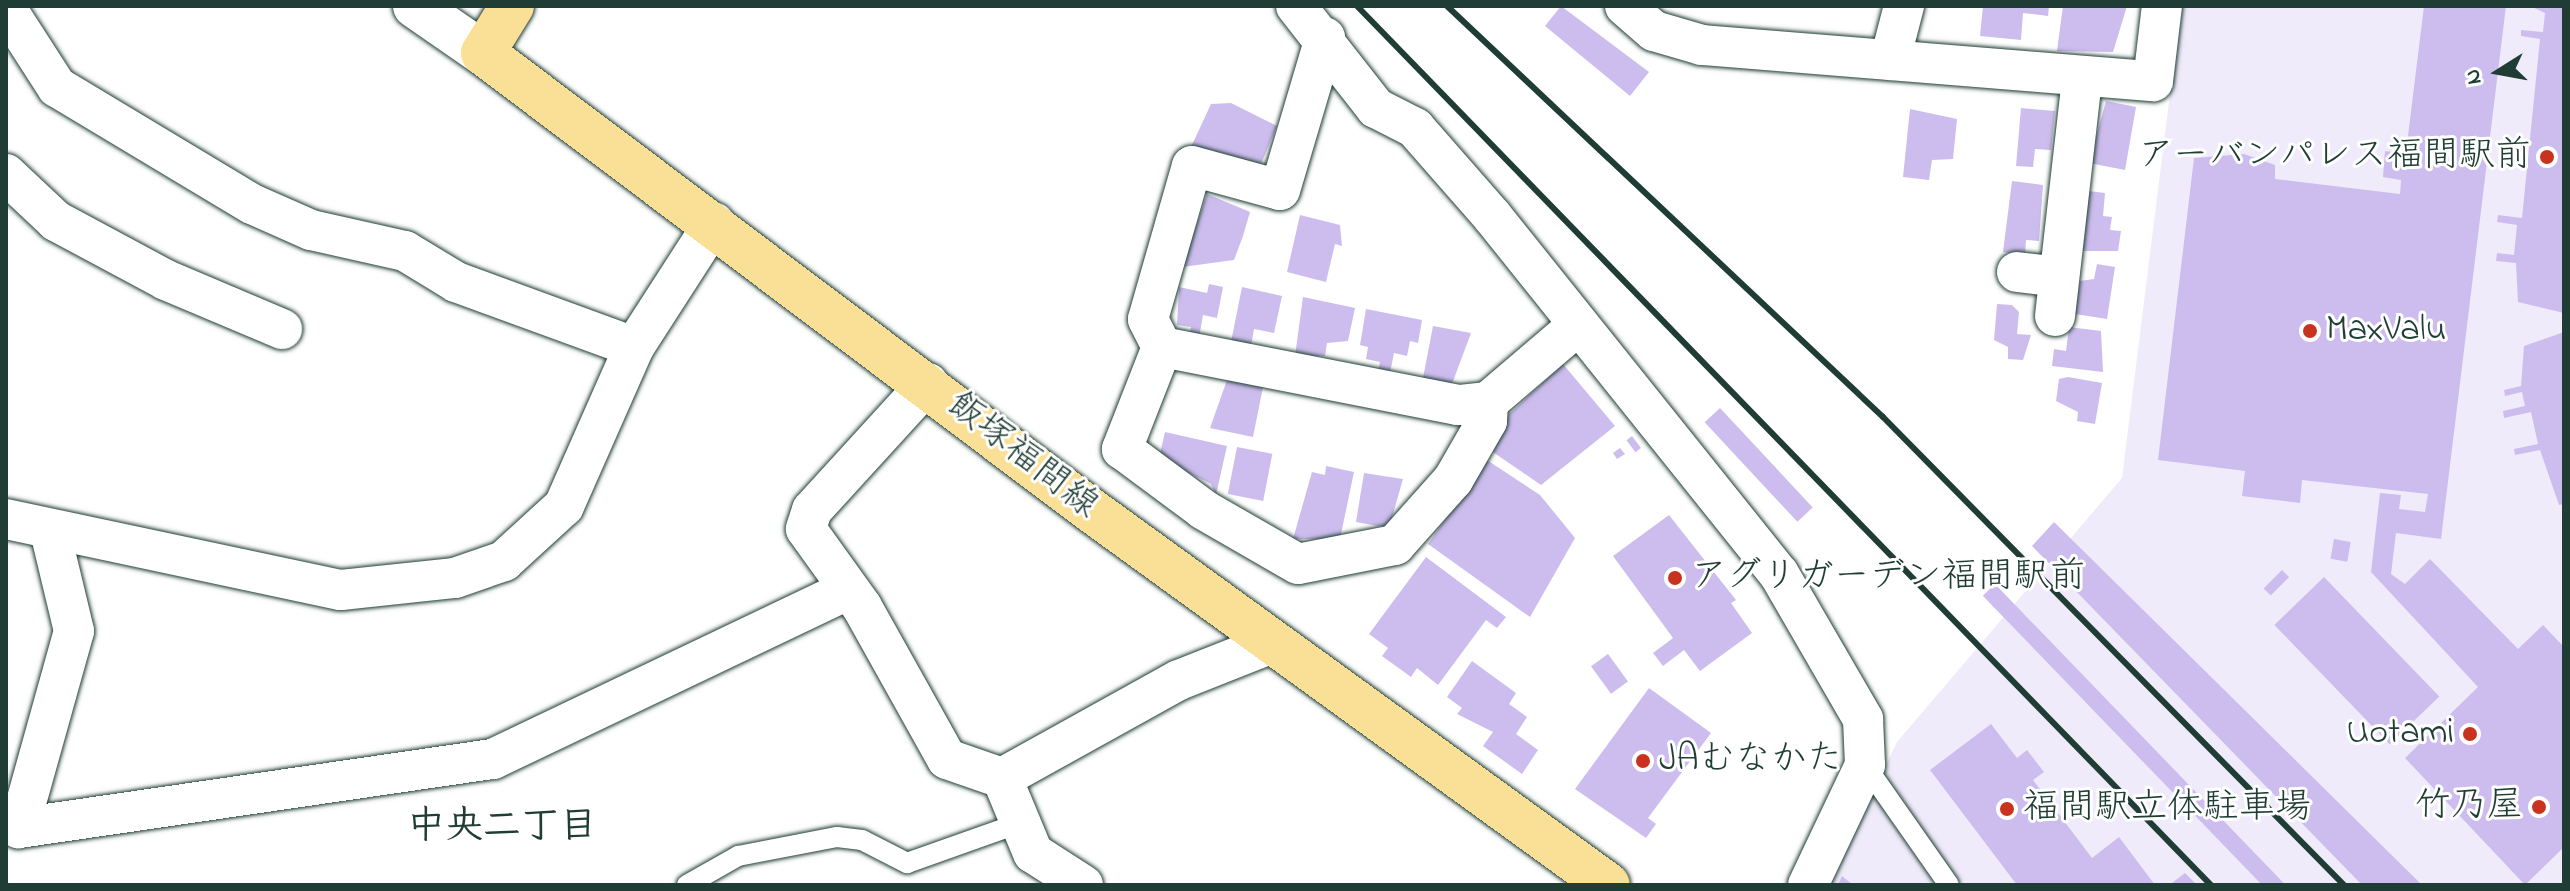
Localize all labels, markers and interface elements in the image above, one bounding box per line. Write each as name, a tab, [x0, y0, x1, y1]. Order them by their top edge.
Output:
north arrow	[2458, 32, 2538, 112]
text: N	[2457, 66, 2492, 87]
place label: アーバンパレス福間駅前	[2136, 135, 2531, 179]
marker: アーバンパレス福間駅前	[2538, 148, 2556, 166]
place label: MaxValu	[2326, 309, 2446, 353]
marker: MaxValu	[2301, 322, 2319, 340]
street label: 飯塚福間線	[938, 384, 1106, 528]
place label: アグリガーデン福間駅前	[1691, 556, 2087, 600]
marker: アグリガーデン福間駅前	[1666, 569, 1684, 587]
place label: Uotami	[2347, 712, 2454, 756]
marker: Uotami	[2461, 725, 2479, 743]
place label: JAむなかた	[1659, 739, 1843, 783]
marker: JAむなかた	[1634, 752, 1652, 770]
place label: 竹乃屋	[2415, 785, 2523, 829]
place label: 福間駅立体駐車場	[2023, 787, 2311, 831]
marker: 竹乃屋	[2530, 798, 2548, 816]
marker: 福間駅立体駐車場	[1998, 800, 2016, 818]
district label: 中央二丁目	[407, 806, 597, 852]

